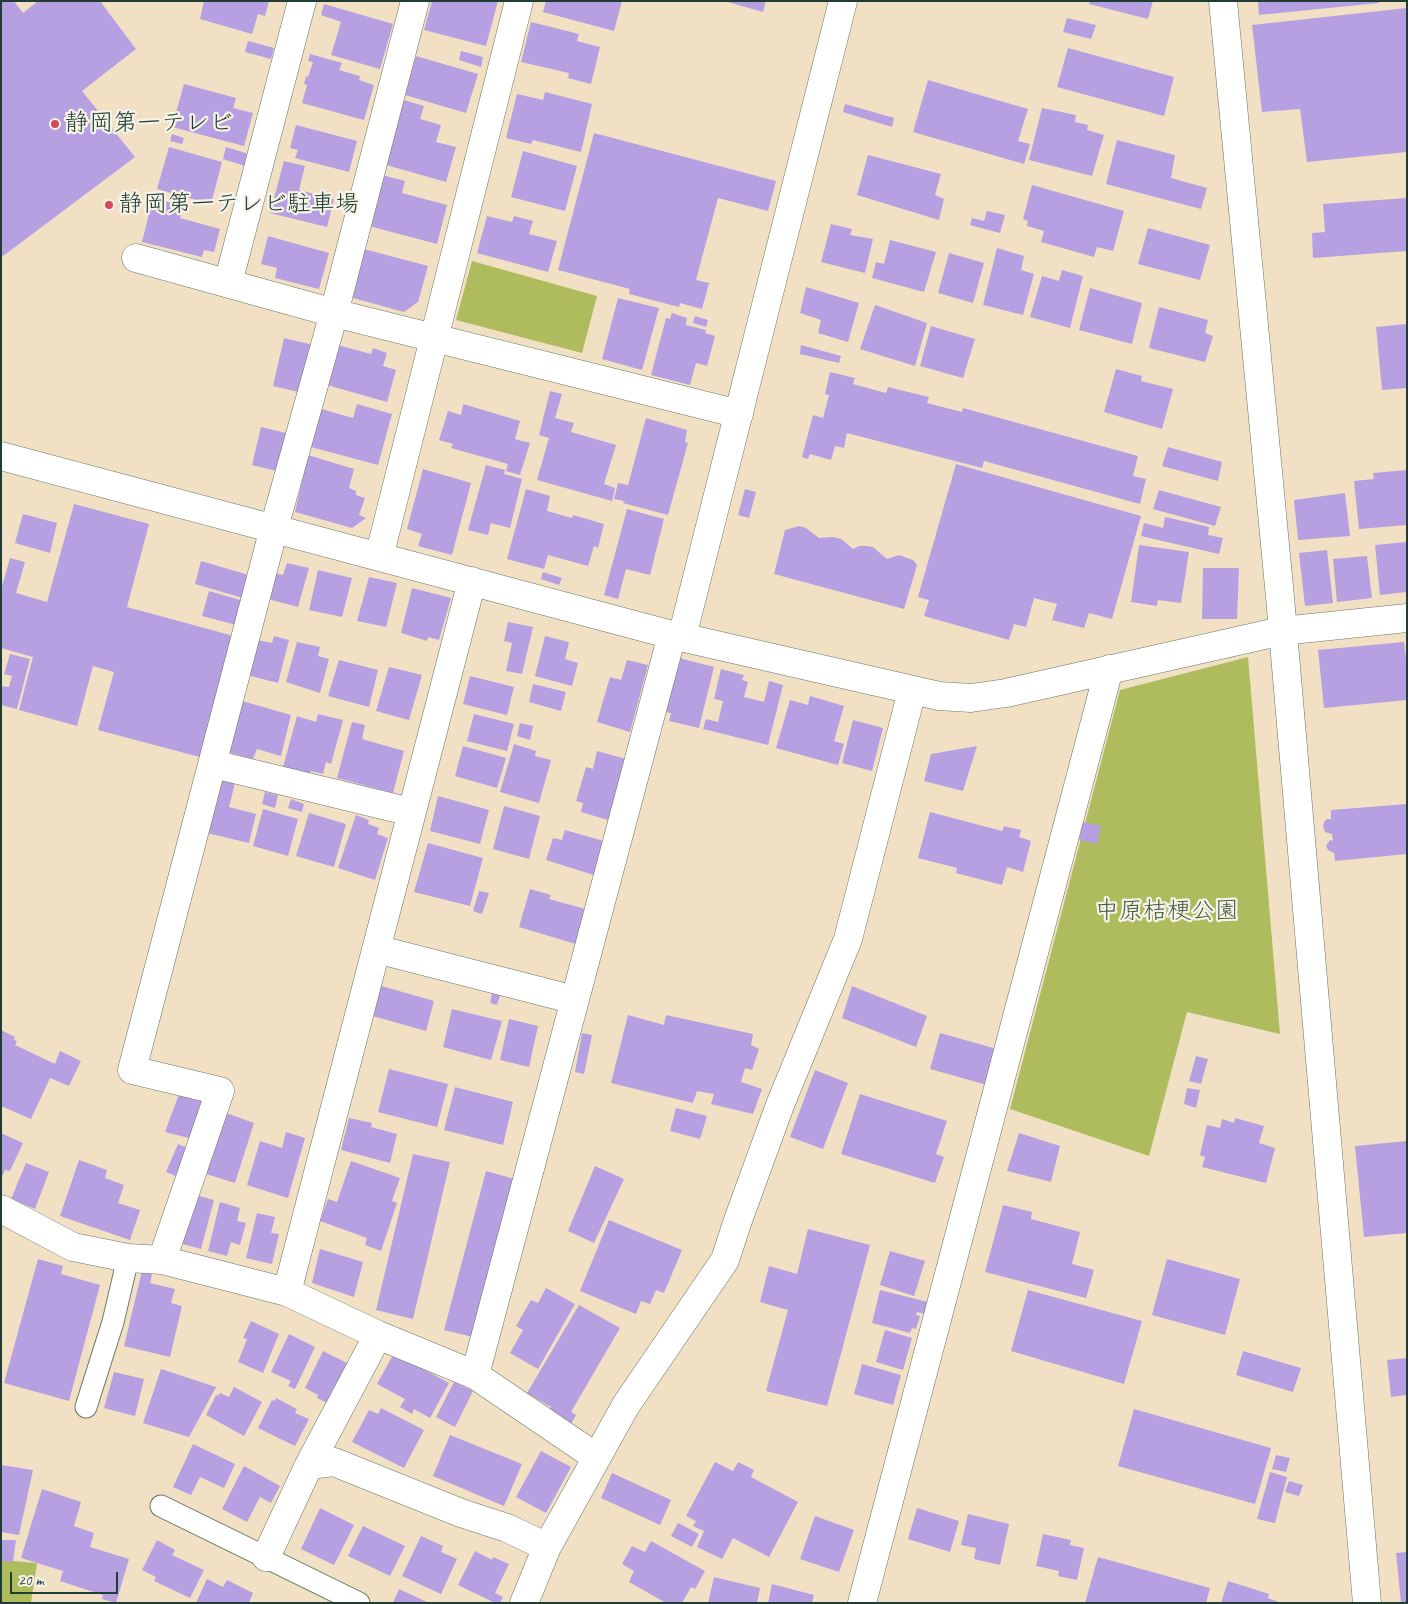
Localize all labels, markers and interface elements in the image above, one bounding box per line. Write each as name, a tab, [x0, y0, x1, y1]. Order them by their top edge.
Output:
place label: 静岡第一テレビ	[65, 110, 233, 138]
marker: 静岡第一テレビ	[49, 118, 61, 130]
place label: 静岡第一テレビ駐車場	[119, 191, 359, 219]
marker: 静岡第一テレビ駐車場	[103, 199, 115, 211]
park label: 中原桔梗公園	[1095, 898, 1239, 926]
scale bar	[12, 1562, 120, 1594]
text: 20 m	[18, 1571, 44, 1590]

